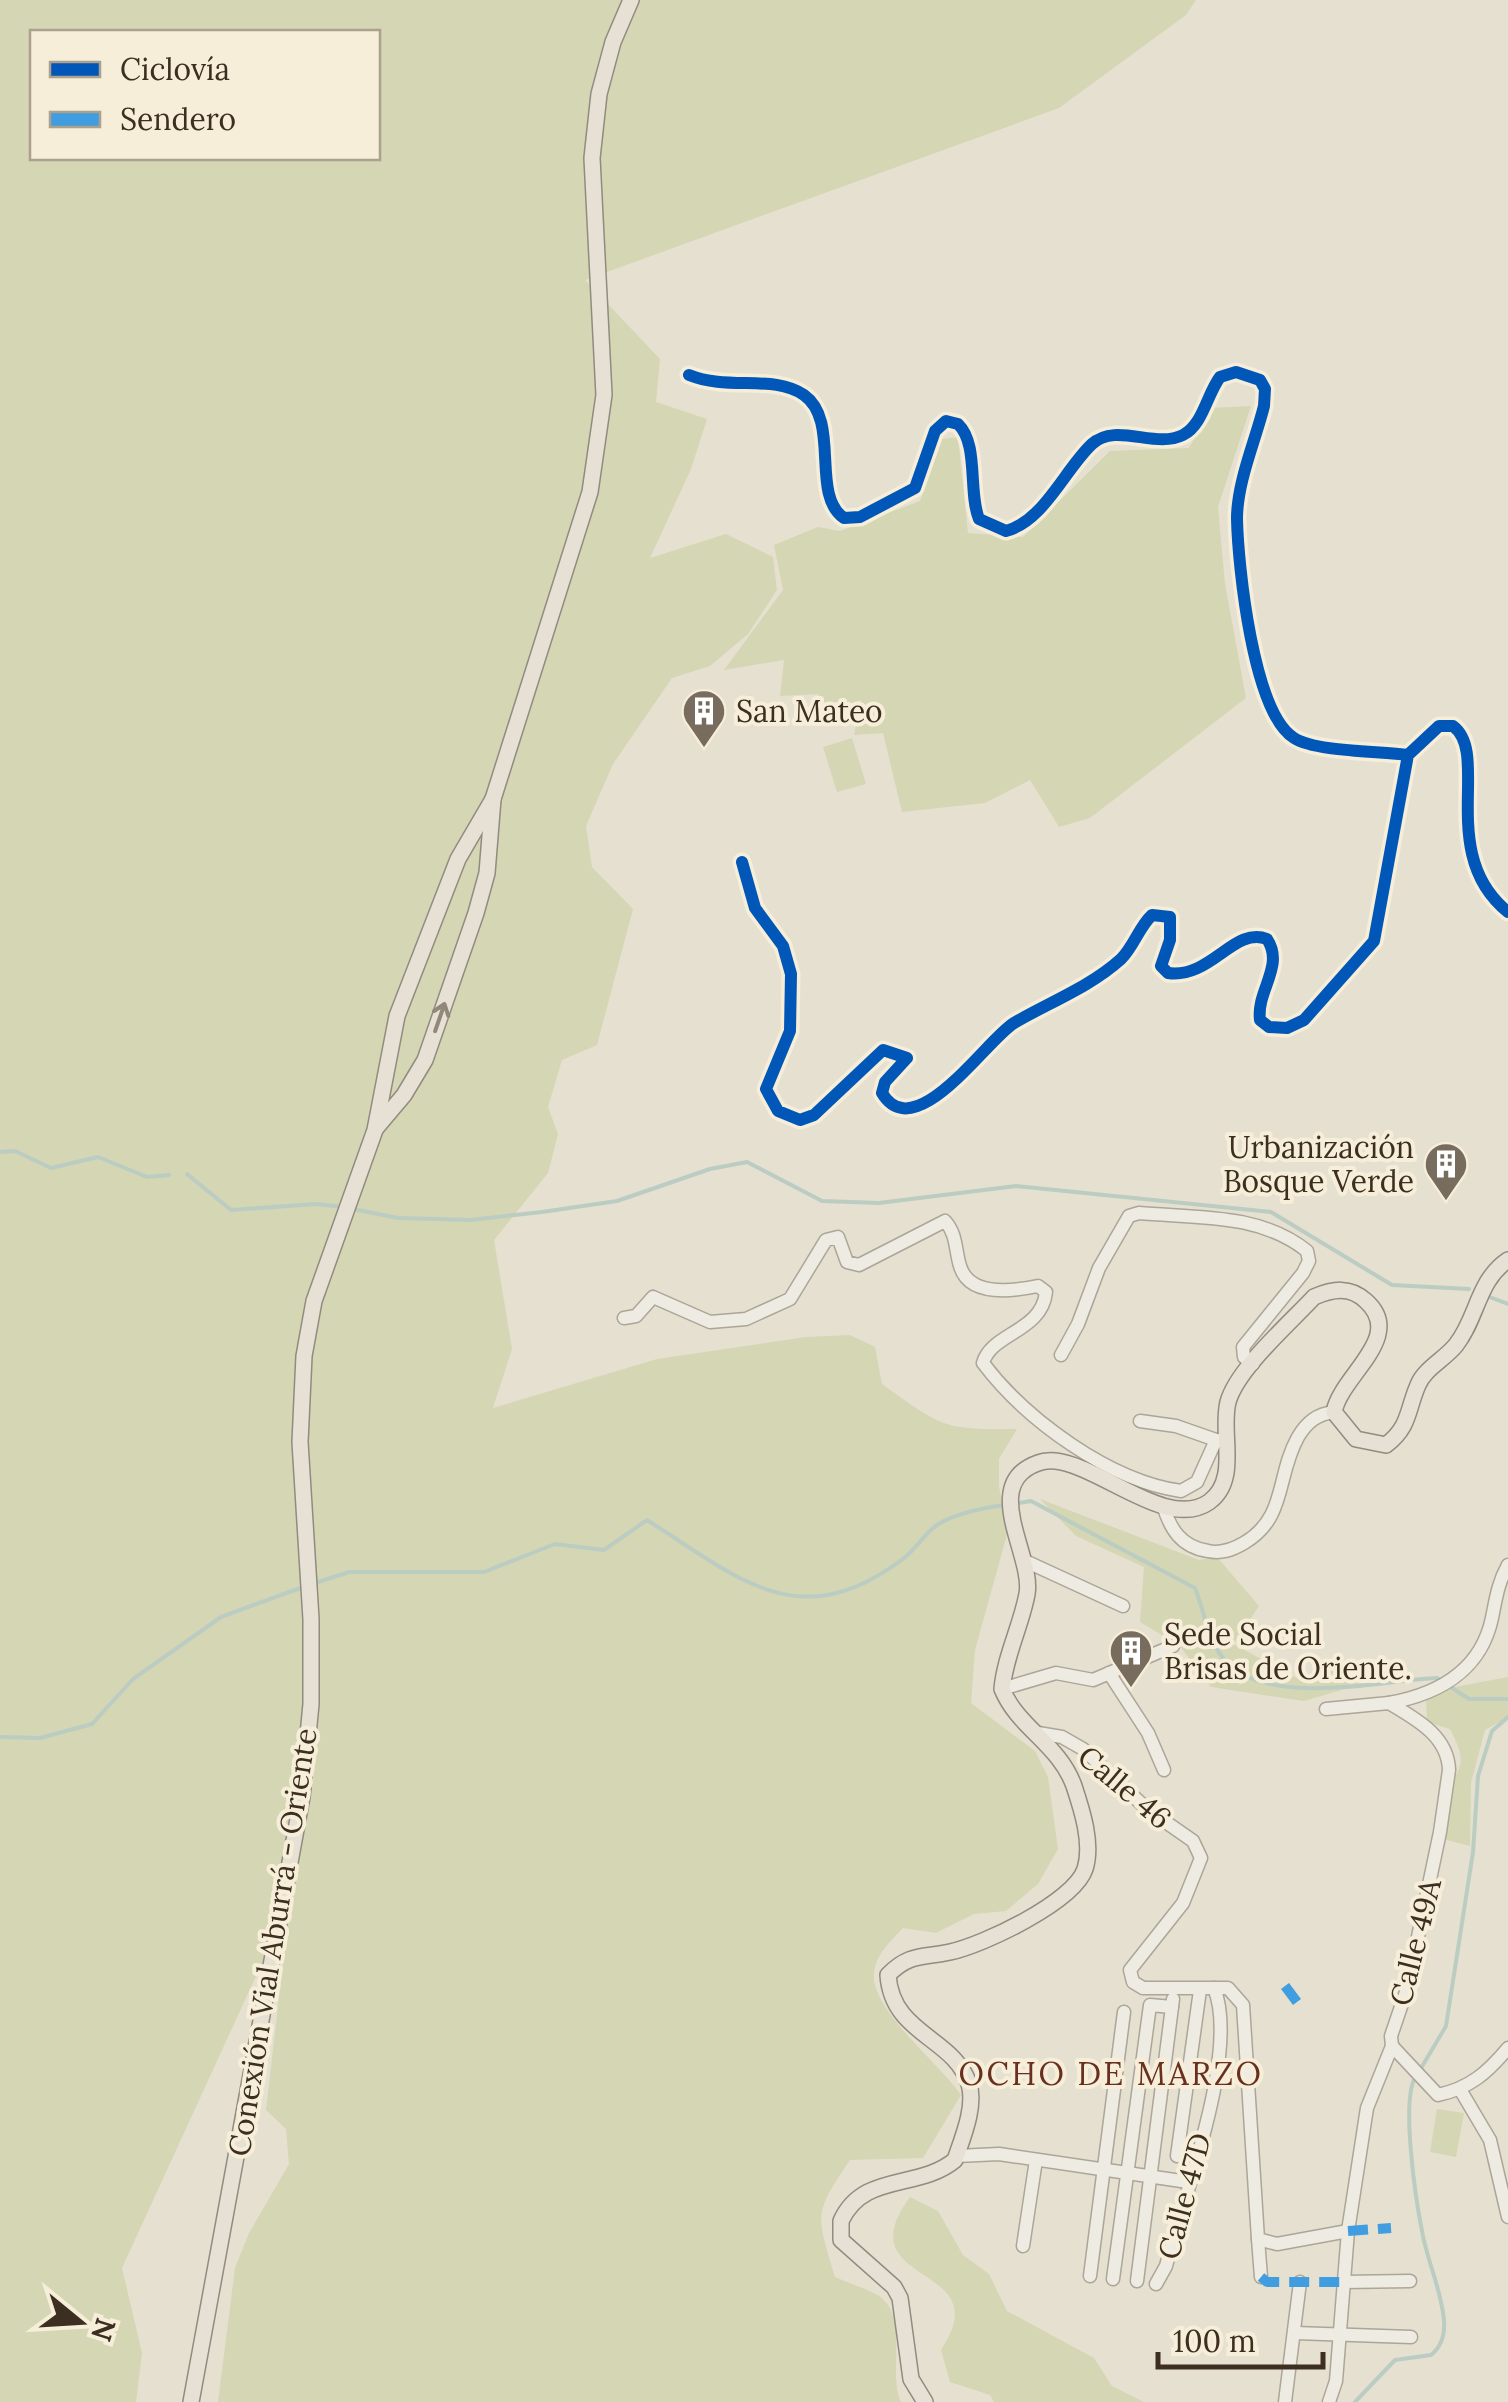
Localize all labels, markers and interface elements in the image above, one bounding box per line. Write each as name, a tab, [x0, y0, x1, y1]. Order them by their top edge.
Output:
legend	[30, 30, 380, 160]
text: Ciclovía	[120, 50, 230, 88]
text: Sendero	[120, 100, 236, 138]
building icon: San Mateo	[681, 688, 727, 749]
place label: San Mateo	[736, 692, 883, 730]
one-way arrow	[432, 1002, 450, 1033]
place label: Urbanización Bosque Verde	[1223, 1128, 1414, 1200]
building icon: Urbanización Bosque Verde	[1423, 1141, 1469, 1202]
place label: Sede Social Brisas de Oriente.	[1164, 1615, 1412, 1687]
building icon: Sede Social Brisas de Oriente.	[1108, 1628, 1154, 1689]
street label: Conexión Vial Aburrá - Oriente	[219, 1725, 325, 2159]
street label: Calle 46	[1070, 1737, 1180, 1837]
street label: Calle 49A	[1381, 1873, 1449, 2009]
district label: OCHO DE MARZO	[959, 2053, 1263, 2094]
street label: Calle 47D	[1149, 2129, 1219, 2263]
north arrow	[30, 2272, 130, 2372]
scale bar	[1158, 2307, 1323, 2369]
text: N	[83, 2314, 124, 2346]
text: 100 m	[1173, 2322, 1256, 2360]

